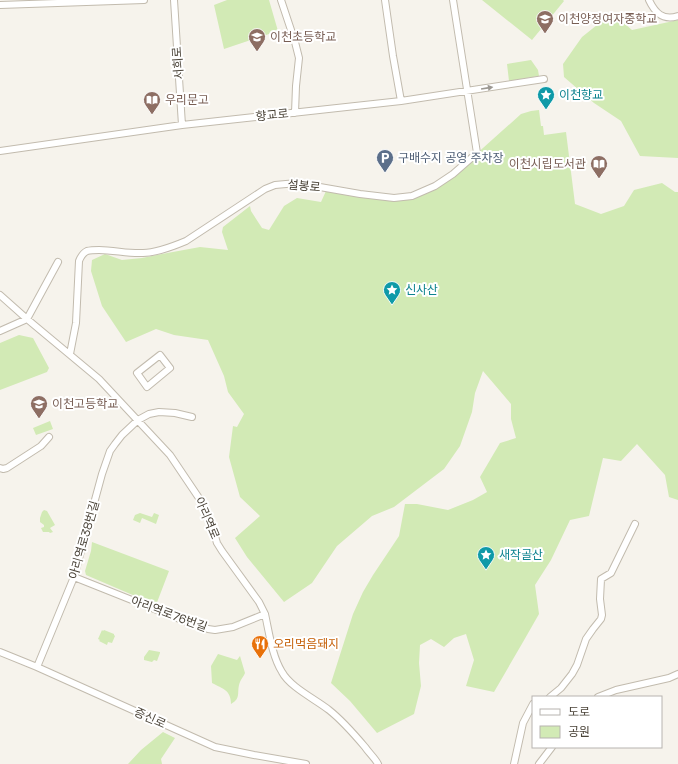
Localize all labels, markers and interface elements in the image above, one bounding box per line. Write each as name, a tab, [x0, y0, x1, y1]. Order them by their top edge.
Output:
school or university icon: 이천양정여자중학교	[535, 9, 555, 34]
place label: 이천양정여자중학교	[558, 11, 657, 27]
school or university icon: 이천초등학교	[247, 27, 267, 52]
place label: 이천초등학교	[270, 29, 336, 45]
street label: 서희로	[169, 46, 187, 80]
one-way arrow	[481, 85, 493, 91]
place icon: 이천향교	[536, 85, 556, 110]
place label: 이천향교	[559, 87, 603, 103]
library icon: 우리문고	[142, 90, 162, 115]
place label: 우리문고	[165, 92, 209, 108]
street label: 향교로	[255, 105, 289, 125]
parking icon: 구배수지 공영 주차장	[375, 148, 395, 173]
place label: 구배수지 공영 주차장	[398, 150, 504, 166]
library icon: 이천시립도서관	[589, 154, 609, 179]
place label: 이천시립도서관	[509, 156, 586, 172]
street label: 설봉로	[287, 177, 321, 195]
place icon: 신사산	[382, 280, 402, 305]
place label: 신사산	[405, 282, 438, 298]
school or university icon: 이천고등학교	[29, 394, 49, 419]
place label: 이천고등학교	[52, 396, 118, 412]
street label: 아리역로	[191, 495, 223, 541]
street label: 아리역로38번길	[65, 499, 103, 581]
place icon: 새작골산	[476, 545, 496, 570]
place label: 새작골산	[499, 547, 543, 563]
street label: 아리역로76번길	[129, 593, 209, 635]
restaurant icon: 오리먹음돼지	[250, 634, 270, 659]
place label: 오리먹음돼지	[273, 636, 339, 652]
legend	[532, 696, 662, 748]
street label: 증신로	[132, 704, 168, 732]
text: 도로	[568, 704, 590, 720]
text: 공원	[568, 724, 590, 740]

